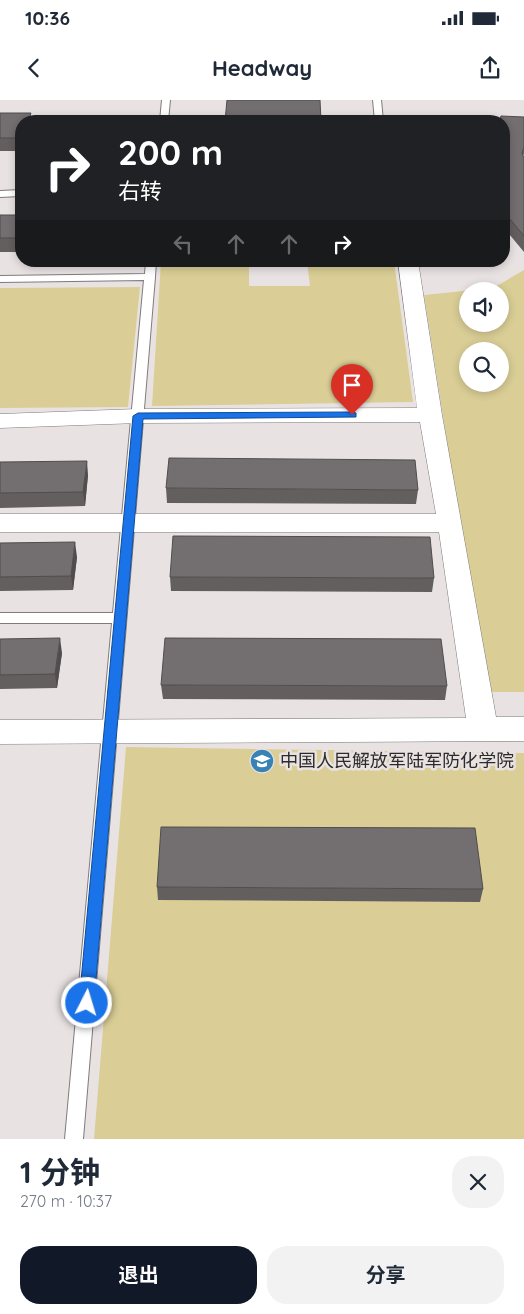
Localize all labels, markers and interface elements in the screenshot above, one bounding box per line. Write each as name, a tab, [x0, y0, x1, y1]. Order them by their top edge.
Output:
text: 10:36	[25, 6, 70, 30]
icon: back	[20, 54, 48, 82]
text: Headway	[212, 54, 312, 82]
icon: share	[476, 54, 504, 82]
text: 200 m	[118, 130, 223, 174]
icon: right	[35, 135, 100, 200]
text: 右转	[118, 177, 162, 205]
icon: left	[169, 230, 197, 258]
icon: ahead	[222, 230, 250, 258]
icon: ahead	[275, 230, 303, 258]
icon: right	[328, 230, 356, 258]
map controls	[459, 282, 509, 392]
button: sound	[459, 282, 509, 332]
button: search	[459, 342, 509, 392]
pin	[331, 364, 373, 415]
icon: arrive	[338, 371, 366, 399]
school or university icon: 中国人民解放军陆军防化学院	[249, 748, 275, 774]
place label: 中国人民解放军陆军防化学院	[280, 749, 514, 772]
position arrow	[60, 976, 112, 1028]
text: 1 分钟	[20, 1153, 100, 1191]
button: close	[452, 1156, 504, 1208]
text: 270 m · 10:37	[20, 1191, 112, 1211]
button: 退出	[20, 1246, 257, 1304]
button: 分享	[267, 1246, 504, 1304]

